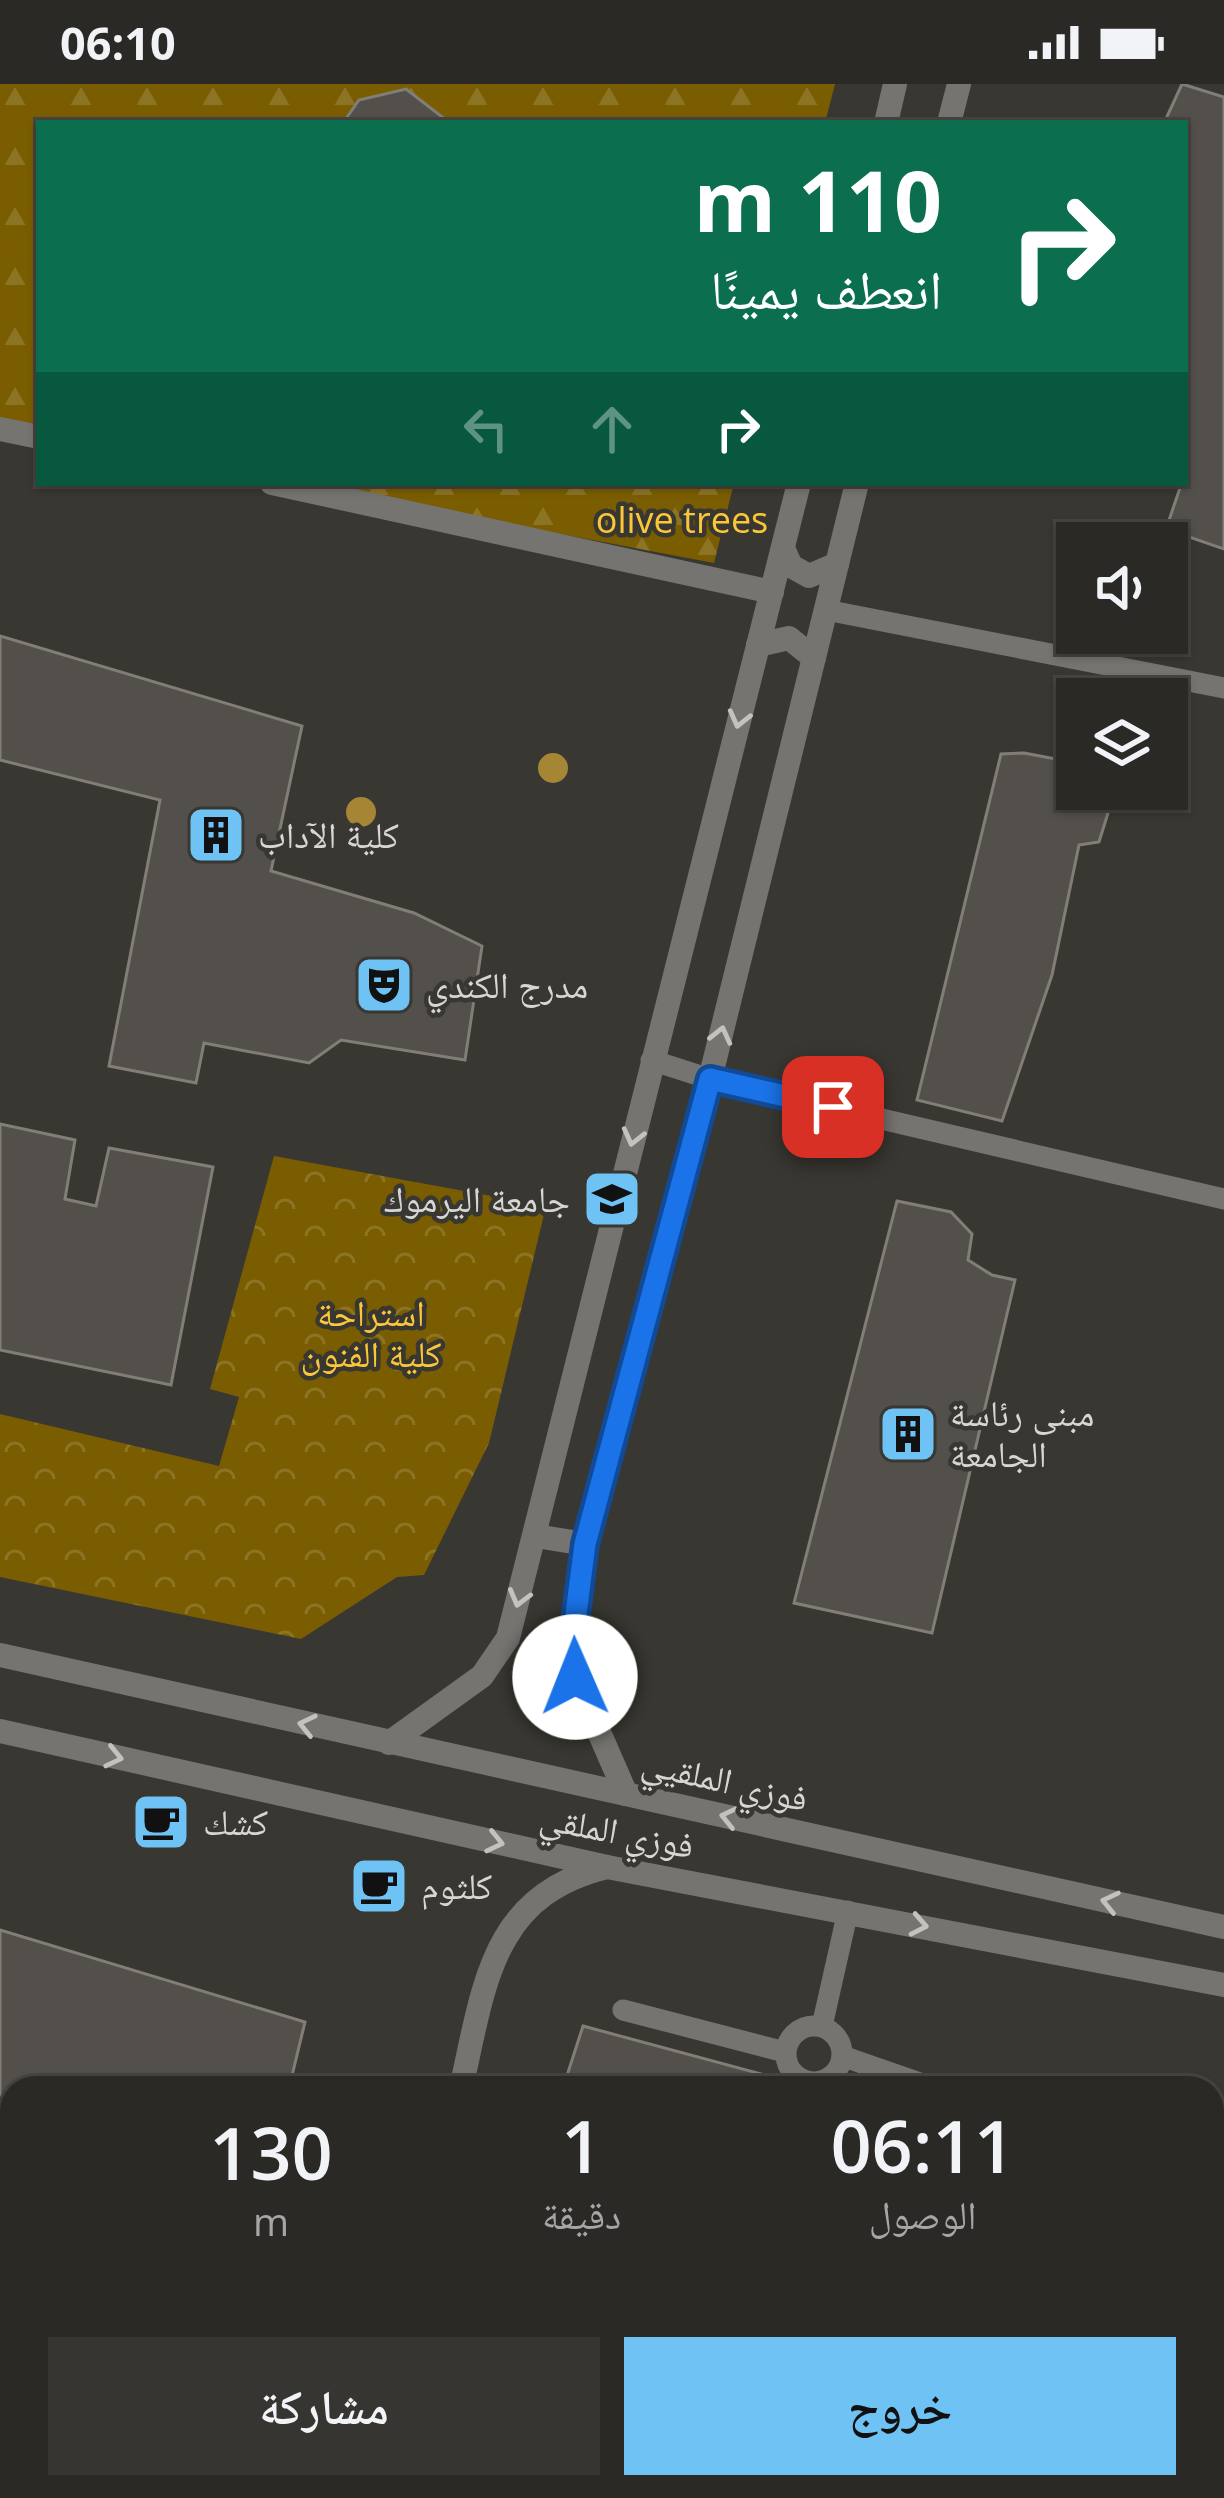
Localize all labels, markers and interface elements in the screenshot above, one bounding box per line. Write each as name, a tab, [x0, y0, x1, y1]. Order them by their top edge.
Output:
text: 06:10	[60, 12, 176, 73]
text: 110 m	[694, 142, 942, 257]
icon: right	[984, 168, 1140, 324]
text: انعطف يمينًا	[710, 251, 942, 325]
icon: left	[453, 396, 519, 462]
icon: ahead	[579, 396, 645, 462]
icon: right	[705, 396, 771, 462]
park label: olive trees	[596, 495, 768, 544]
map controls	[1056, 522, 1188, 810]
button: sound	[1056, 522, 1188, 654]
button: layers	[1056, 678, 1188, 810]
one-way arrow	[729, 708, 754, 728]
building icon: كلية الآداب	[185, 804, 247, 866]
place label: كلية الآداب	[258, 810, 399, 859]
theatre icon: مدرج الكندي	[353, 954, 415, 1016]
place label: مدرج الكندي	[426, 960, 588, 1014]
one-way arrow	[707, 1026, 732, 1046]
pin	[782, 1056, 884, 1158]
icon: arrive	[800, 1074, 866, 1140]
one-way arrow	[622, 1127, 647, 1147]
school or university icon: جامعة اليرموك	[581, 1168, 643, 1230]
place label: جامعة اليرموك	[384, 1174, 570, 1223]
park label: استراحة كلية الفنون	[301, 1288, 442, 1378]
place label: مبنى رئاسة الجامعة	[950, 1388, 1094, 1478]
building icon: مبنى رئاسة الجامعة	[877, 1403, 939, 1465]
one-way arrow	[509, 1587, 534, 1607]
position arrow	[512, 1614, 638, 1740]
one-way arrow	[298, 1713, 318, 1738]
street label: فوزي الملقيي	[636, 1737, 813, 1827]
one-way arrow	[104, 1743, 124, 1768]
cafe icon: كشك	[130, 1791, 192, 1853]
street label: فوزي الملقي	[535, 1792, 698, 1874]
place label: كشك	[203, 1797, 268, 1846]
one-way arrow	[720, 1806, 740, 1831]
one-way arrow	[484, 1828, 504, 1853]
cafe icon: كلثوم	[348, 1855, 410, 1917]
place label: كلثوم	[421, 1861, 492, 1910]
one-way arrow	[1100, 1890, 1120, 1915]
one-way arrow	[908, 1911, 928, 1936]
text: 1	[561, 2096, 602, 2194]
text: 06:11	[830, 2096, 1015, 2194]
text: 130	[209, 2103, 333, 2201]
text: دقيقة	[542, 2187, 621, 2240]
text: الوصول	[869, 2187, 977, 2240]
text: m	[253, 2194, 289, 2247]
button: مشاركة	[48, 2337, 600, 2475]
button: خروج	[624, 2337, 1176, 2475]

